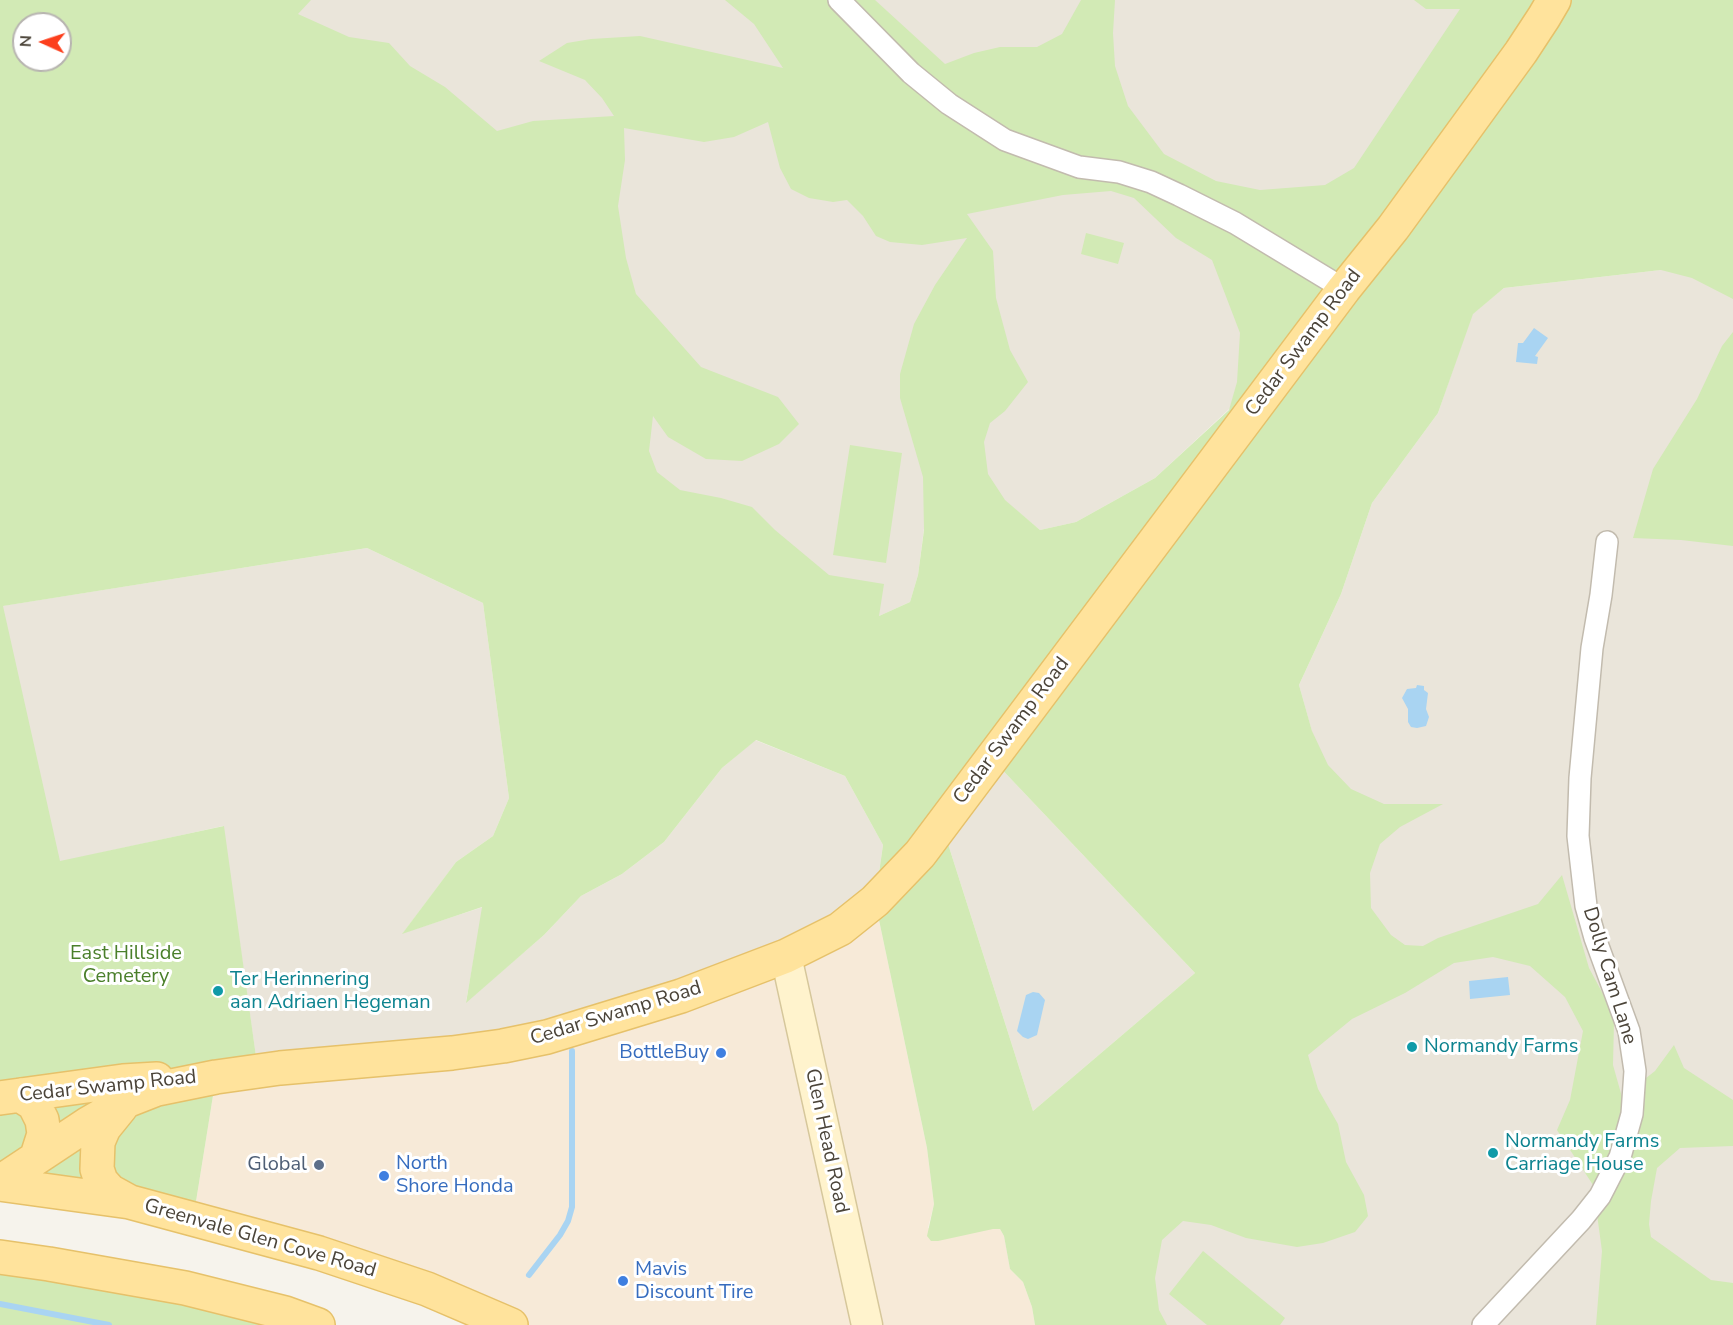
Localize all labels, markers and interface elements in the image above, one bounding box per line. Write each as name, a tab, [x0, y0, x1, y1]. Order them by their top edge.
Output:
north arrow	[12, 12, 72, 72]
text: N	[15, 35, 37, 48]
street label: Cedar Swamp Road	[1241, 265, 1367, 421]
street label: Cedar Swamp Road	[949, 653, 1075, 809]
street label: Dolly Cam Lane	[1577, 904, 1641, 1048]
park label: East Hillside Cemetery	[70, 942, 182, 989]
place label: Ter Herinnering aan Adriaen Hegeman	[230, 968, 431, 1015]
street label: Cedar Swamp Road	[527, 977, 705, 1051]
marker: Ter Herinnering aan Adriaen Hegeman	[211, 984, 225, 998]
place label: Normandy Farms	[1424, 1035, 1578, 1059]
marker: Normandy Farms	[1405, 1040, 1419, 1054]
place label: BottleBuy	[619, 1041, 709, 1065]
marker: BottleBuy	[714, 1046, 728, 1060]
street label: Cedar Swamp Road	[18, 1066, 198, 1108]
street label: Glen Head Road	[799, 1066, 853, 1216]
place label: Normandy Farms Carriage House	[1505, 1130, 1659, 1177]
marker: Normandy Farms Carriage House	[1486, 1146, 1500, 1160]
place label: North Shore Honda	[396, 1152, 514, 1199]
place label: Global	[247, 1153, 307, 1177]
marker: Global	[312, 1158, 326, 1172]
marker: North Shore Honda	[377, 1169, 391, 1183]
street label: Greenvale Glen Cove Road	[141, 1194, 379, 1284]
place label: Mavis Discount Tire	[635, 1258, 753, 1305]
marker: Mavis Discount Tire	[616, 1274, 630, 1288]

